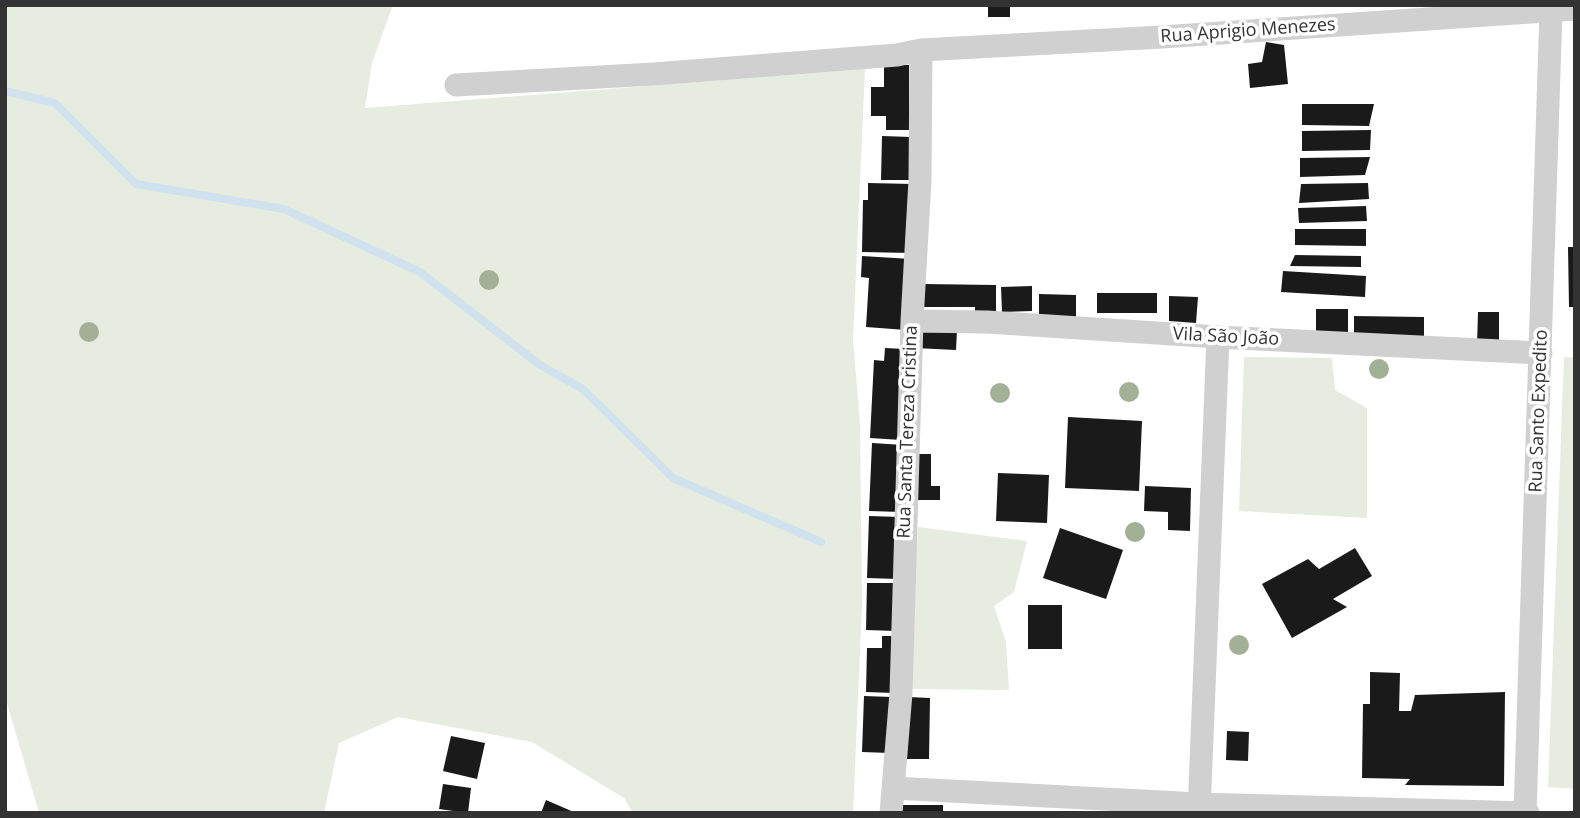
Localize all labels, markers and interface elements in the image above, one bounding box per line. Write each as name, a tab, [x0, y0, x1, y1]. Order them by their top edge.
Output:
street label: Rua Aprigio Menezes	[1160, 14, 1336, 48]
street label: Vila São João	[1172, 323, 1280, 351]
street label: Rua Santa Tereza Cristina	[893, 325, 923, 539]
street label: Rua Santo Expedito	[1525, 329, 1553, 493]

